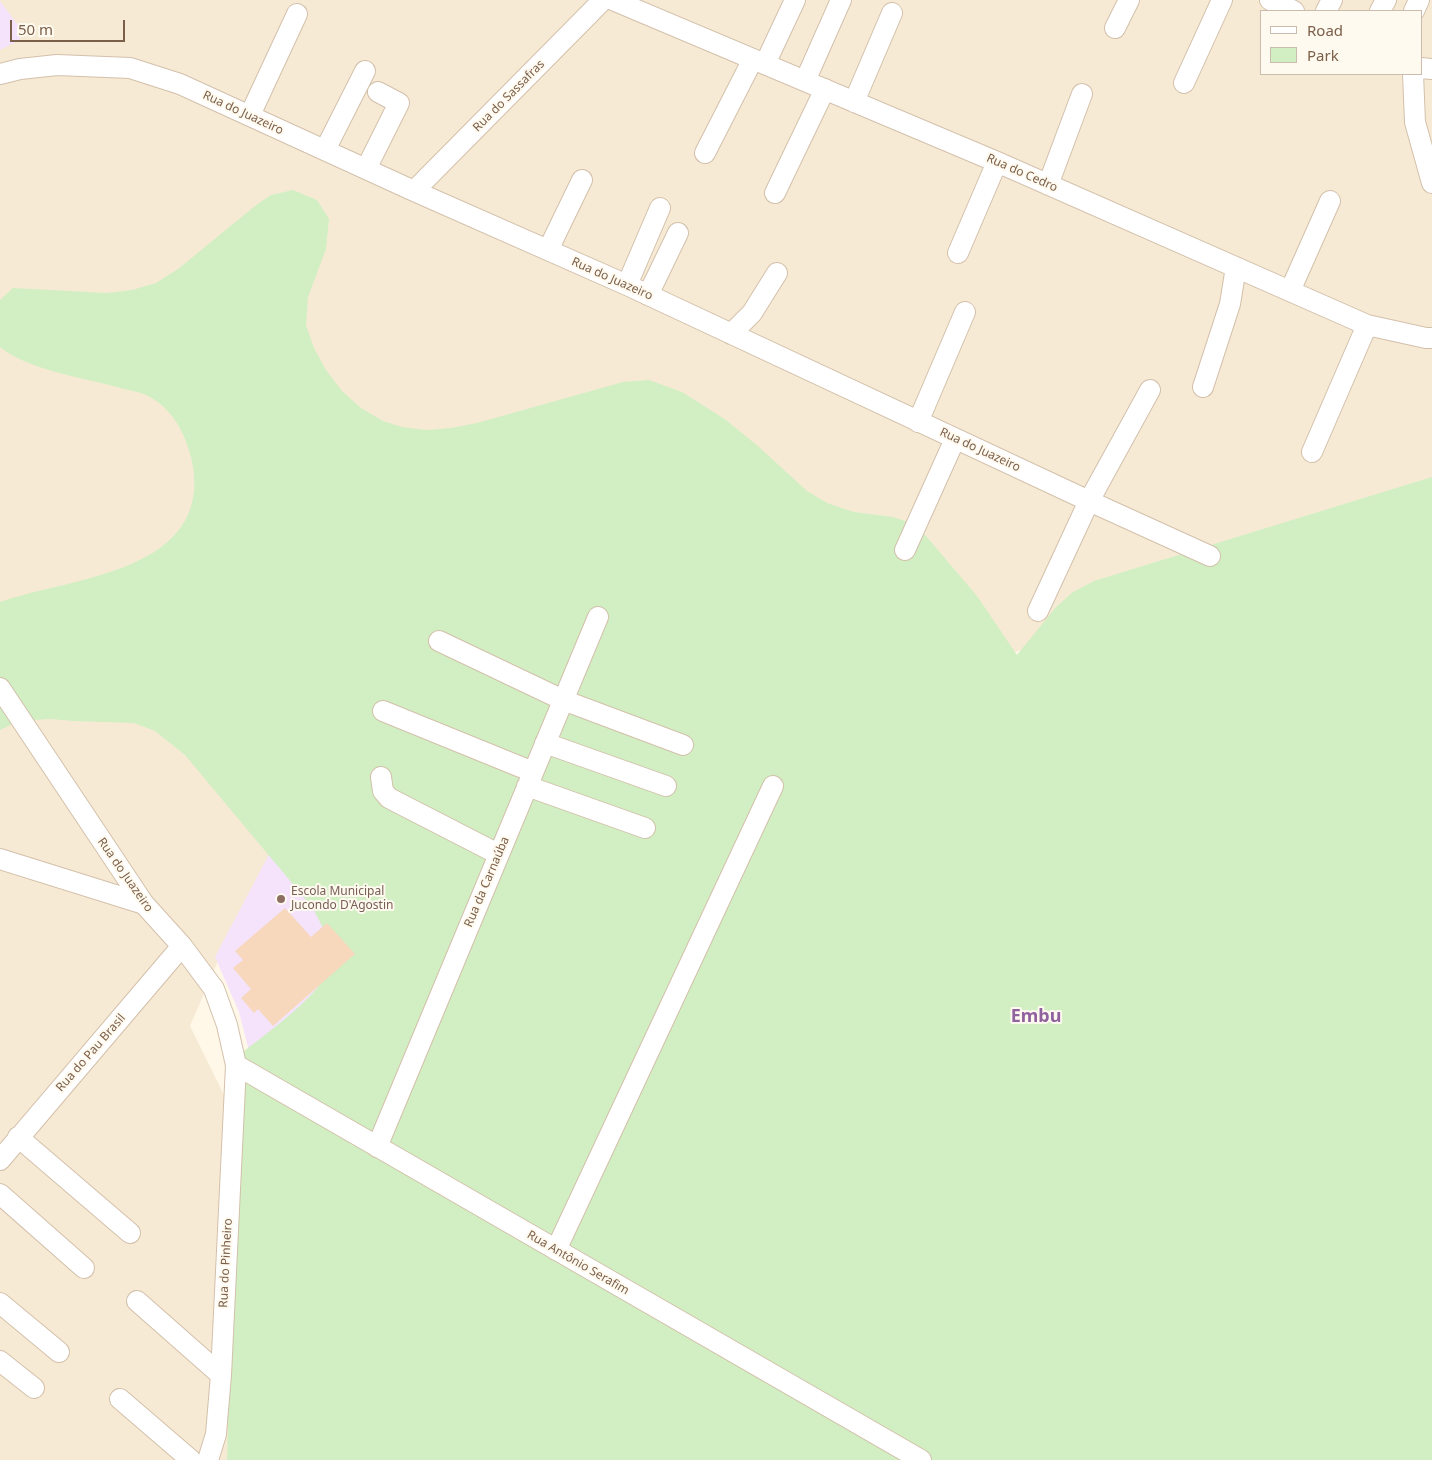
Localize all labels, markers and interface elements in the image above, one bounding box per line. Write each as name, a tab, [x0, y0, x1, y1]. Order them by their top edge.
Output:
scale bar	[12, 10, 128, 42]
legend	[1260, 10, 1422, 75]
text: 50 m	[18, 19, 53, 39]
text: Road	[1307, 20, 1343, 40]
text: Park	[1307, 45, 1339, 65]
street label: Rua do Sassafras	[470, 57, 548, 135]
street label: Rua do Juazeiro	[200, 88, 286, 138]
street label: Rua do Cedro	[984, 151, 1060, 195]
street label: Rua do Juazeiro	[569, 255, 655, 303]
street label: Rua do Juazeiro	[937, 425, 1023, 475]
street label: Rua do Juazeiro	[94, 835, 156, 915]
street label: Rua da Carnaúba	[461, 835, 513, 929]
place label: Escola Municipal Jucondo D'Agostin	[291, 885, 393, 913]
marker: Escola Municipal Jucondo D'Agostin	[275, 893, 287, 905]
district label: Embu	[1011, 1006, 1061, 1028]
street label: Rua do Pau Brasil	[53, 1011, 129, 1095]
street label: Rua do Pinheiro	[216, 1218, 236, 1308]
street label: Rua Antônio Serafim	[524, 1228, 632, 1298]

